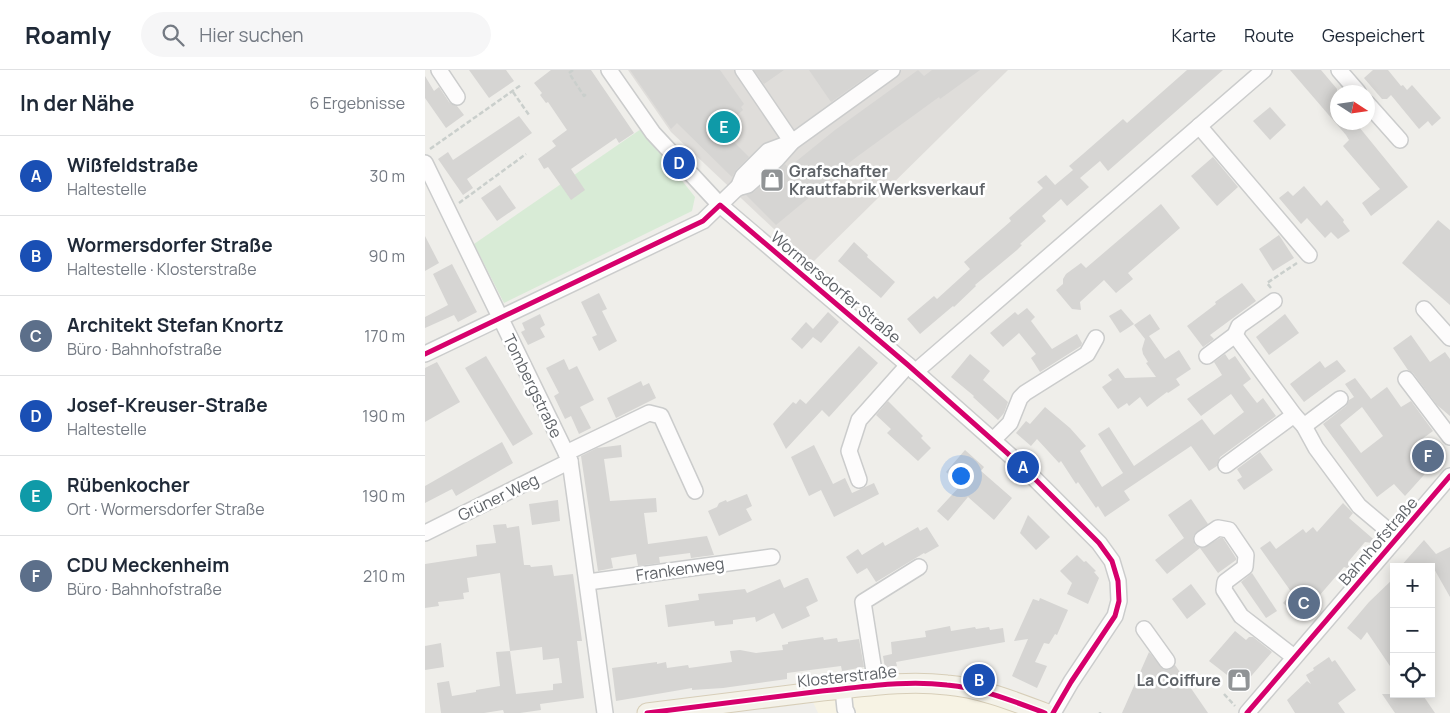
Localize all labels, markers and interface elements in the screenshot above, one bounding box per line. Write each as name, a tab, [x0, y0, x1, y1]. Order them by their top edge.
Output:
search box	[141, 12, 491, 57]
text: Roamly	[25, 18, 111, 51]
icon: search	[159, 21, 187, 49]
text: Hier suchen	[199, 22, 304, 48]
text: Karte	[1171, 23, 1216, 47]
text: Route	[1244, 23, 1294, 47]
text: Gespeichert	[1322, 23, 1425, 47]
north arrow	[1330, 85, 1375, 130]
text: In der Nähe	[20, 89, 134, 117]
text: 6 Ergebnisse	[310, 92, 405, 114]
pin: E	[708, 108, 740, 146]
pin: D	[663, 144, 695, 182]
text: Wißfeldstraße	[67, 152, 198, 178]
place label: Grafschafter Krautfabrik Werksverkauf	[789, 160, 985, 200]
text: A	[31, 165, 41, 187]
text: 30 m	[370, 165, 405, 187]
shop icon: Grafschafter Krautfabrik Werksverkauf	[759, 167, 785, 193]
text: Haltestelle	[67, 178, 147, 200]
street label: Wormersdorfer Straße	[766, 226, 906, 348]
text: Wormersdorfer Straße	[67, 232, 273, 258]
text: B	[31, 245, 41, 267]
text: 90 m	[369, 245, 405, 267]
text: Haltestelle · Klosterstraße	[67, 258, 257, 280]
text: Architekt Stefan Knortz	[67, 312, 284, 338]
text: C	[30, 325, 42, 347]
text: 170 m	[364, 325, 405, 347]
street label: Tombergstraße	[498, 330, 568, 442]
text: Büro · Bahnhofstraße	[67, 338, 222, 360]
text: Josef-Kreuser-Straße	[67, 392, 268, 418]
text: D	[30, 405, 42, 427]
text: 190 m	[362, 405, 405, 427]
text: Haltestelle	[67, 418, 147, 440]
pin: F	[1412, 437, 1444, 475]
pin: A	[1007, 448, 1039, 486]
your location	[948, 463, 974, 489]
street label: Grüner Weg	[454, 468, 542, 526]
text: Rübenkocher	[67, 472, 190, 498]
text: E	[31, 485, 41, 507]
text: 190 m	[362, 485, 405, 507]
street label: Bahnhofstraße	[1333, 492, 1423, 590]
text: Ort · Wormersdorfer Straße	[67, 498, 265, 520]
text: CDU Meckenheim	[67, 552, 229, 578]
street label: Frankenweg	[634, 552, 726, 586]
map controls	[1390, 563, 1435, 698]
button: +	[1390, 563, 1435, 608]
text: F	[32, 565, 40, 587]
text: 210 m	[363, 565, 405, 587]
text: Büro · Bahnhofstraße	[67, 578, 222, 600]
pin: C	[1288, 584, 1320, 622]
button: −	[1390, 608, 1435, 653]
button: locate	[1390, 653, 1435, 698]
street label: Klosterstraße	[796, 660, 898, 692]
pin: B	[963, 661, 995, 699]
shop icon: La Coiffure	[1226, 667, 1252, 693]
place label: La Coiffure	[1137, 669, 1221, 691]

